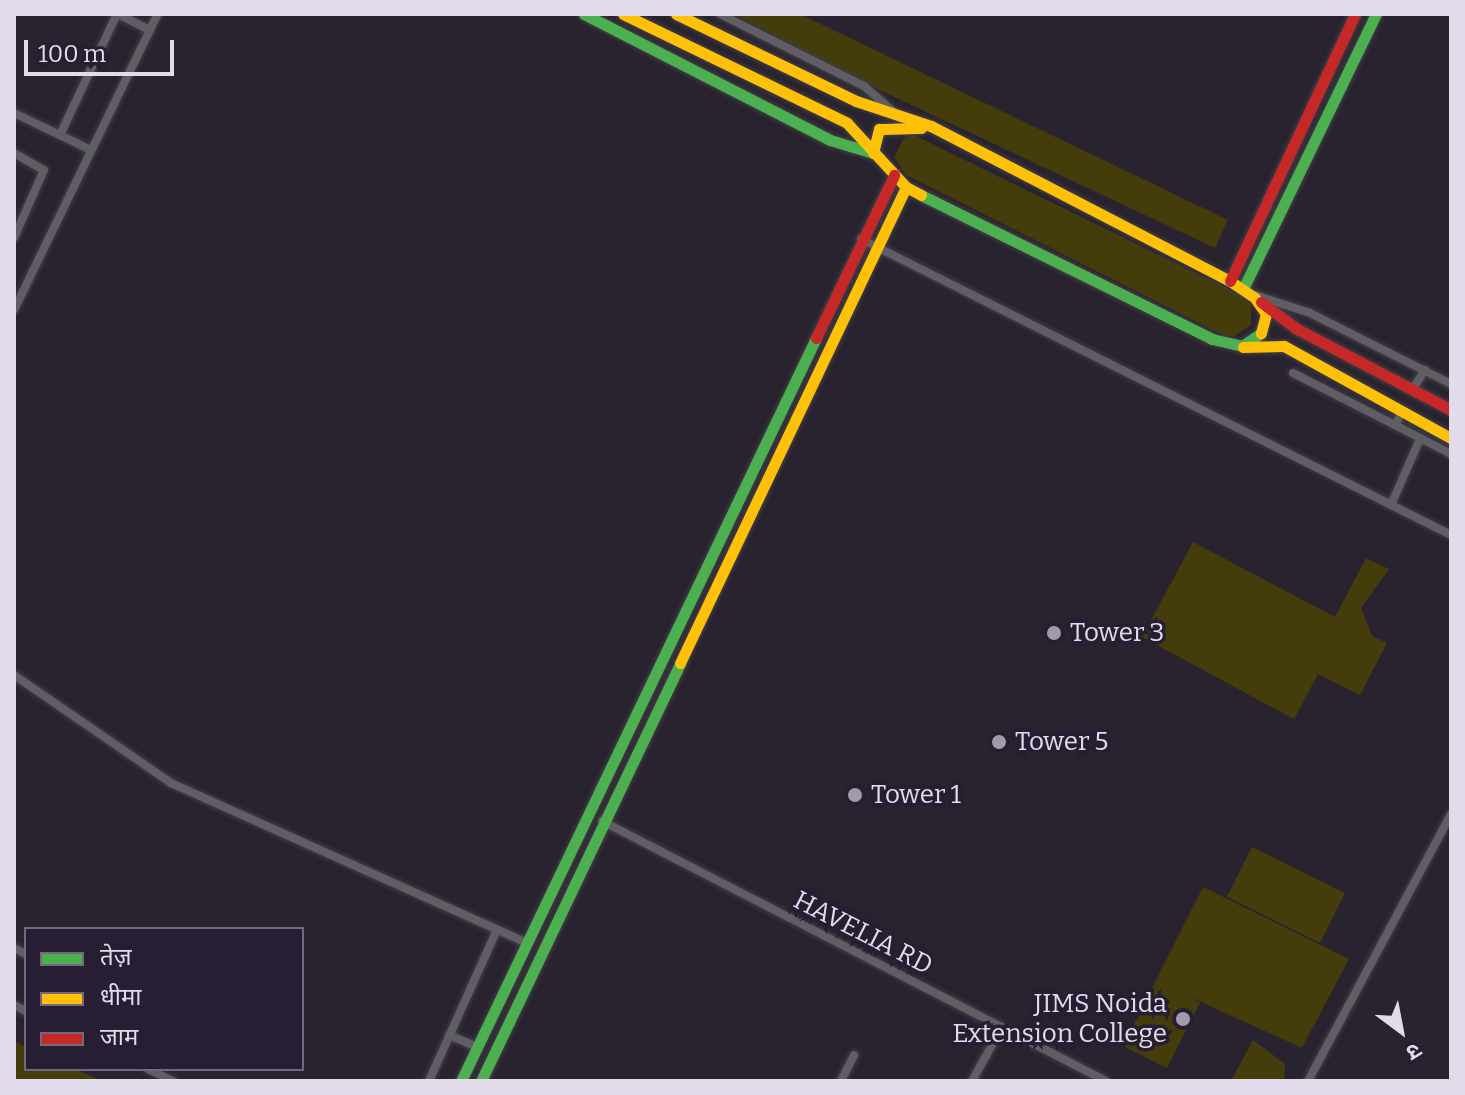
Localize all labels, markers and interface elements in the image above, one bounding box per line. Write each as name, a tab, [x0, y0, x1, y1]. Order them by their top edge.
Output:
scale bar	[28, 24, 178, 74]
text: 100 m	[38, 40, 106, 68]
place label: Tower 3	[1070, 617, 1164, 649]
marker: Tower 3	[1045, 624, 1063, 642]
place label: Tower 5	[1015, 726, 1108, 758]
marker: Tower 5	[990, 733, 1008, 751]
place label: Tower 1	[871, 779, 961, 811]
marker: Tower 1	[846, 786, 864, 804]
street label: HAVELIA RD	[788, 885, 938, 981]
legend	[24, 927, 304, 1071]
text: तेज़	[100, 943, 132, 971]
text: धीमा	[100, 983, 142, 1011]
place label: JIMS Noida Extension College	[952, 988, 1167, 1050]
north arrow	[1361, 991, 1441, 1071]
marker: JIMS Noida Extension College	[1174, 1010, 1192, 1028]
text: जाम	[100, 1023, 138, 1051]
text: उ	[1401, 1037, 1427, 1067]

